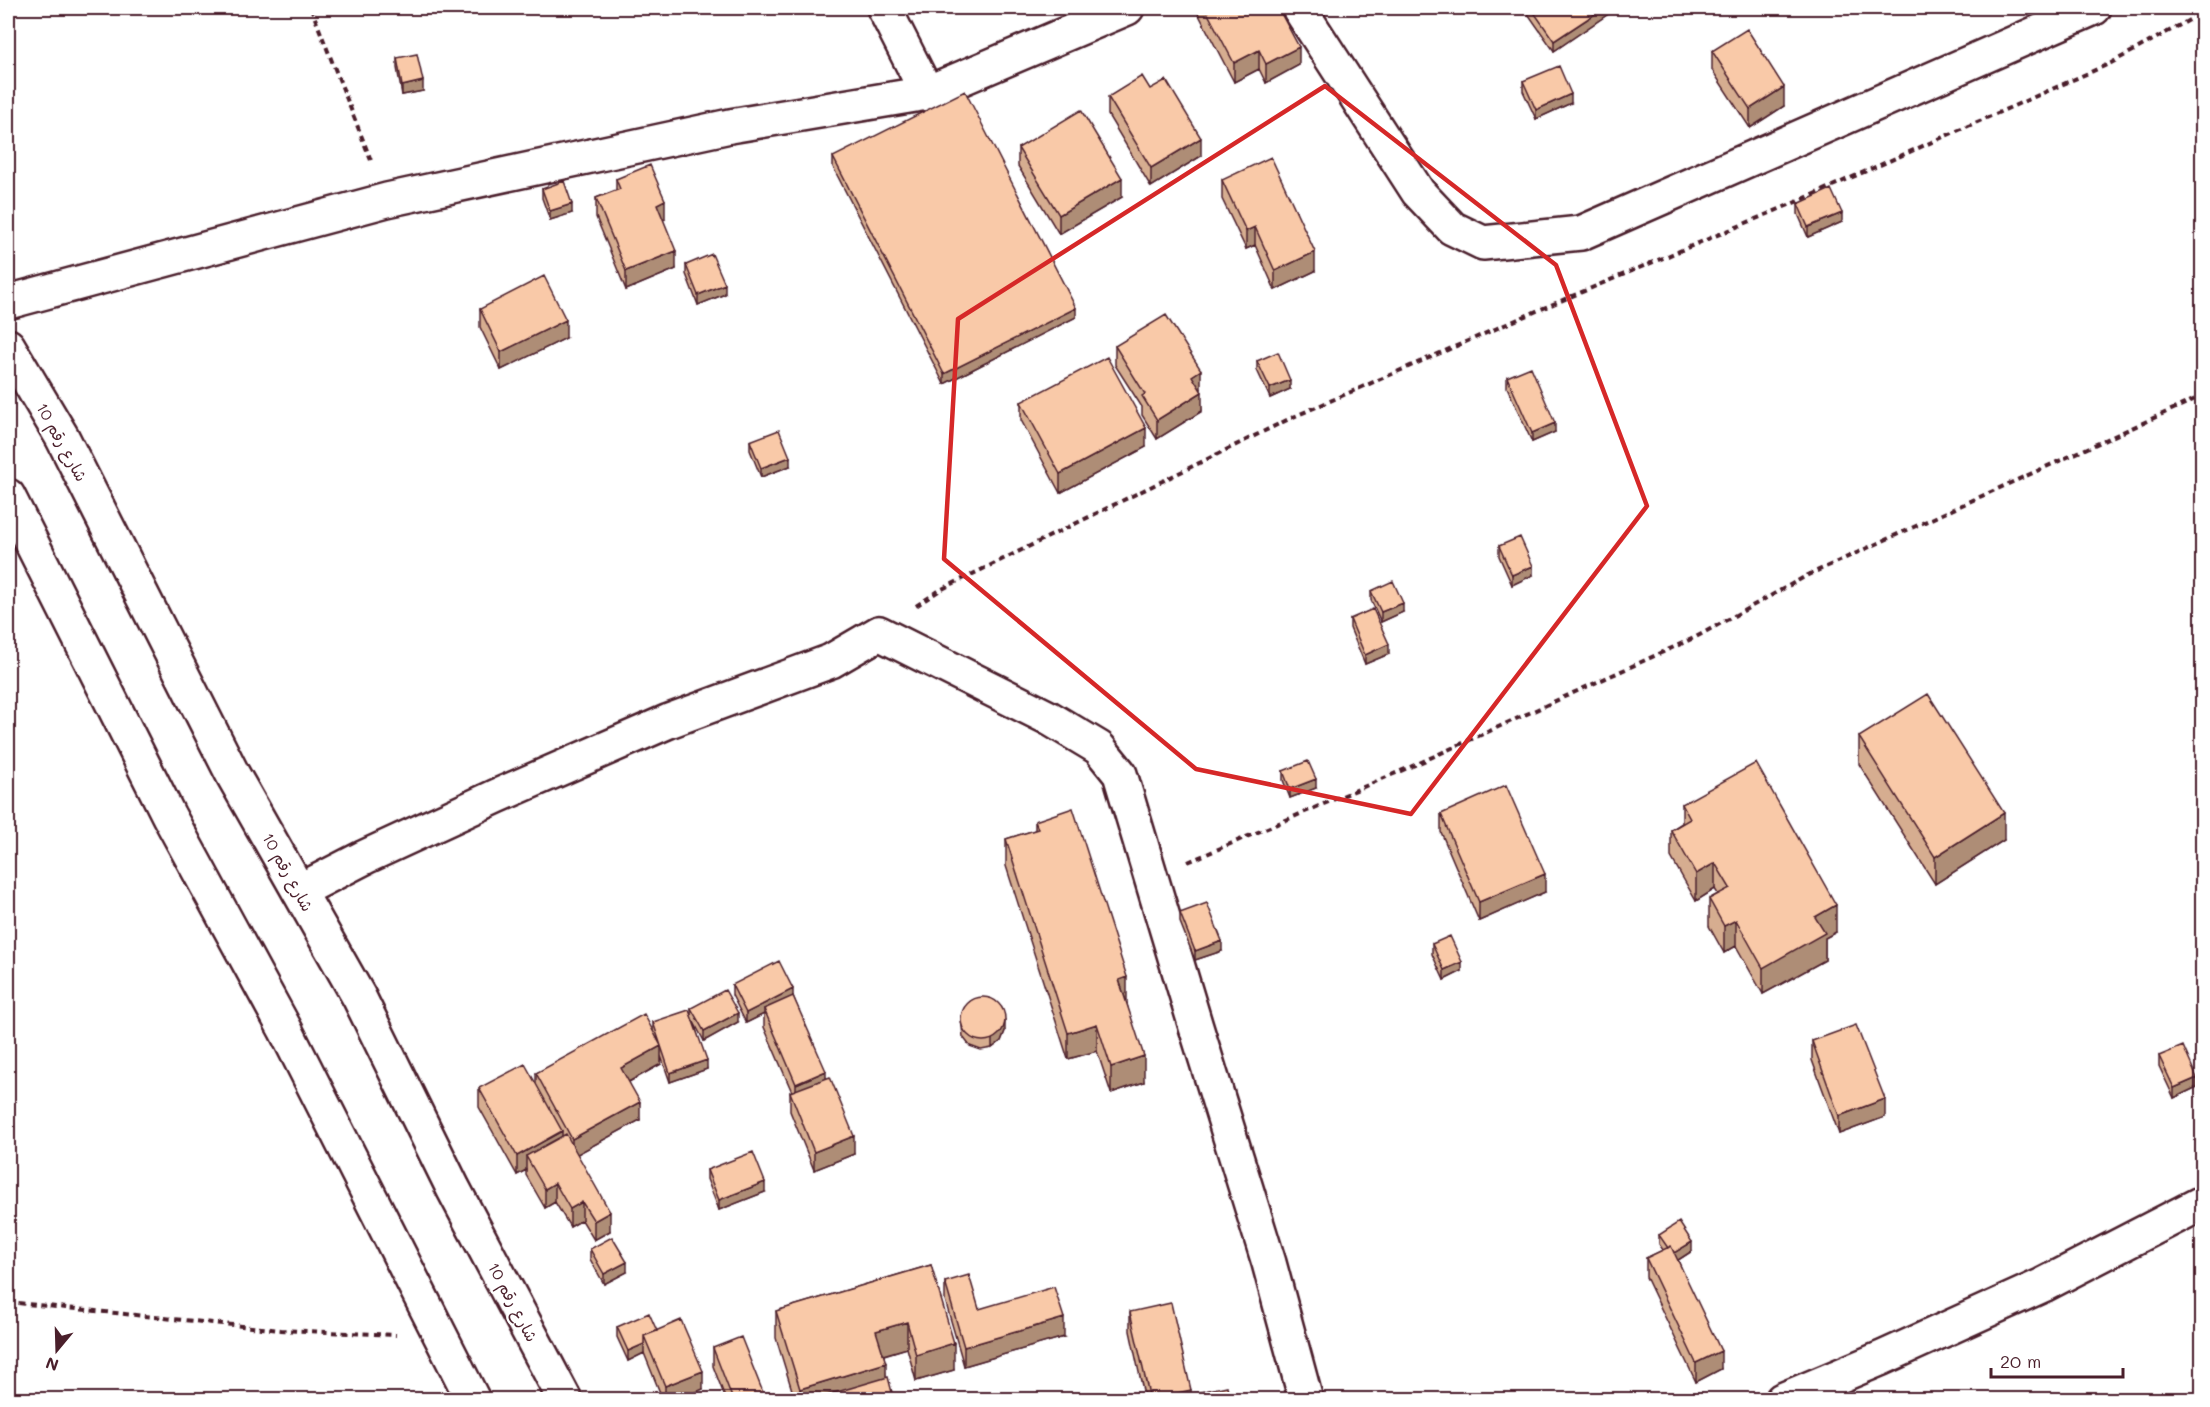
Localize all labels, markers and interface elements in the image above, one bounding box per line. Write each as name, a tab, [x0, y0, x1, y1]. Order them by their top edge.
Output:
street label: شارع رقم 10	[30, 399, 93, 486]
street label: شارع رقم 10	[256, 829, 319, 916]
street label: شارع رقم 10	[481, 1258, 543, 1346]
north arrow	[27, 1320, 87, 1380]
scale bar	[1991, 1341, 2123, 1379]
text: 20 m	[2000, 1349, 2041, 1373]
text: N	[43, 1353, 61, 1377]

